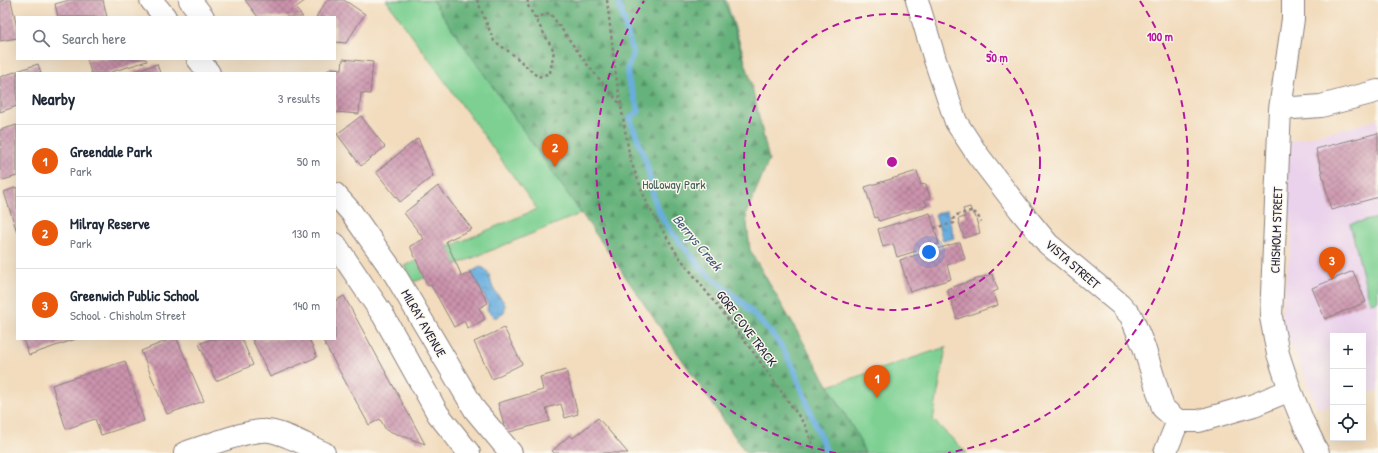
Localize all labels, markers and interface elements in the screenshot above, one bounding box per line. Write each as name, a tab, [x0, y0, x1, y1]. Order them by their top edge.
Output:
search box	[16, 16, 336, 60]
icon: search	[30, 27, 52, 49]
text: Search here	[62, 28, 126, 49]
text: 100 m	[1147, 28, 1173, 45]
text: 50 m	[986, 49, 1008, 66]
text: Nearby	[32, 87, 75, 110]
text: 3 results	[278, 89, 320, 107]
pin: 2	[542, 134, 568, 167]
text: Greendale Park	[70, 141, 152, 162]
text: 1	[43, 152, 47, 170]
text: 50 m	[297, 152, 320, 170]
centre of rings	[885, 155, 899, 169]
text: Park	[70, 162, 92, 180]
park label: Holloway Park	[642, 175, 706, 193]
street label: CHISHOLM STREET	[1265, 185, 1287, 274]
water label: Berrys Creek	[668, 210, 728, 276]
text: Milray Reserve	[70, 213, 150, 234]
text: 2	[42, 224, 48, 242]
text: 130 m	[292, 224, 320, 242]
text: Park	[70, 234, 92, 252]
street label: VISTA STREET	[1042, 235, 1105, 293]
your location	[919, 242, 939, 262]
pin: 3	[1319, 247, 1345, 280]
text: Greenwich Public School	[70, 285, 199, 306]
street label: MILRAY AVENUE	[397, 286, 451, 361]
street label: GORE COVE TRACK	[713, 286, 782, 370]
text: 3	[42, 296, 48, 314]
text: 140 m	[293, 296, 320, 314]
text: School · Chisholm Street	[70, 306, 186, 324]
map controls	[1330, 333, 1366, 441]
button: +	[1330, 333, 1366, 369]
pin: 1	[864, 365, 890, 398]
button: −	[1330, 369, 1366, 405]
button: locate	[1330, 405, 1366, 441]

